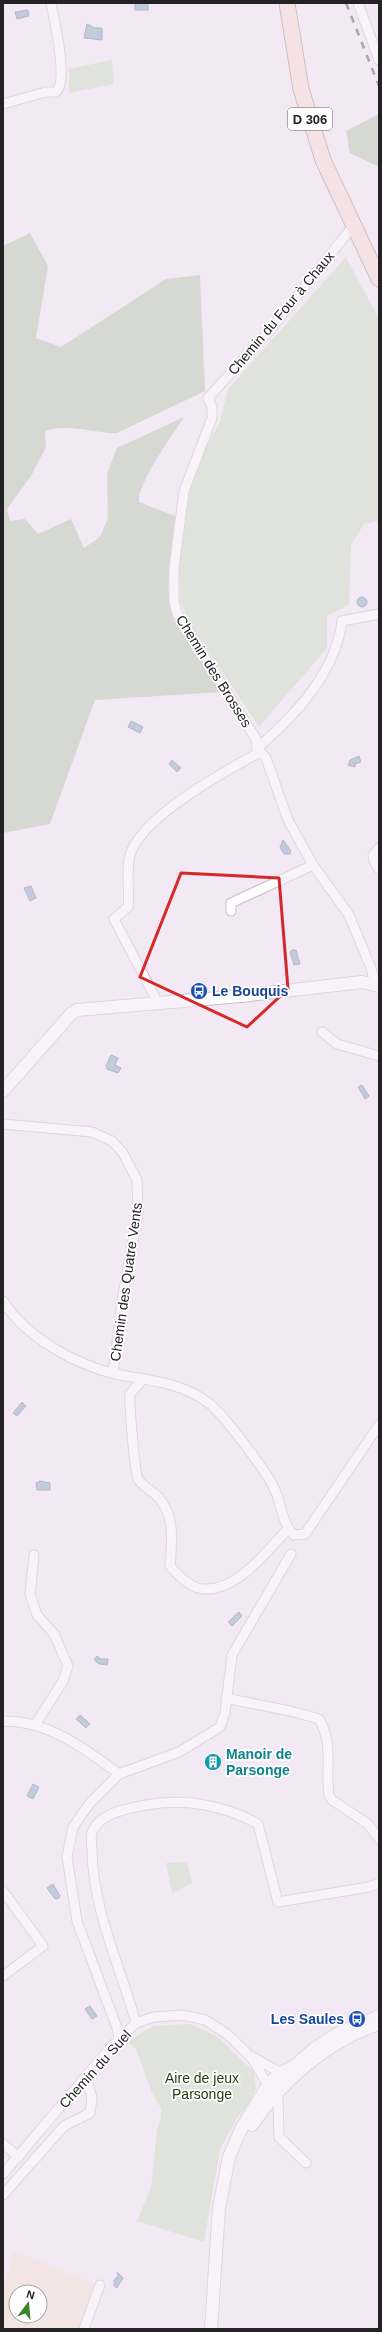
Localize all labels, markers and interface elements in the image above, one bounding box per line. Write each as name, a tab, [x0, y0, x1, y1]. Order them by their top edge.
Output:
road number: D 306	[288, 108, 332, 130]
street label: Chemin du Four à Chaux	[225, 248, 337, 378]
street label: Chemin des Brosses	[173, 612, 255, 730]
bus stop icon: Le Bouquis	[189, 981, 209, 1001]
place label: Le Bouquis	[212, 983, 288, 999]
street label: Chemin des Quatre Vents	[107, 1202, 145, 1362]
place label: Manoir de Parsonge	[226, 1746, 292, 1778]
building icon: Manoir de Parsonge	[203, 1752, 223, 1772]
bus stop icon: Les Saules	[347, 2009, 367, 2029]
place label: Les Saules	[271, 2011, 344, 2027]
street label: Chemin du Suel	[56, 2027, 134, 2111]
park label: Aire de jeux Parsonge	[165, 2070, 239, 2102]
north arrow	[8, 2284, 48, 2324]
text: N	[25, 2288, 36, 2301]

